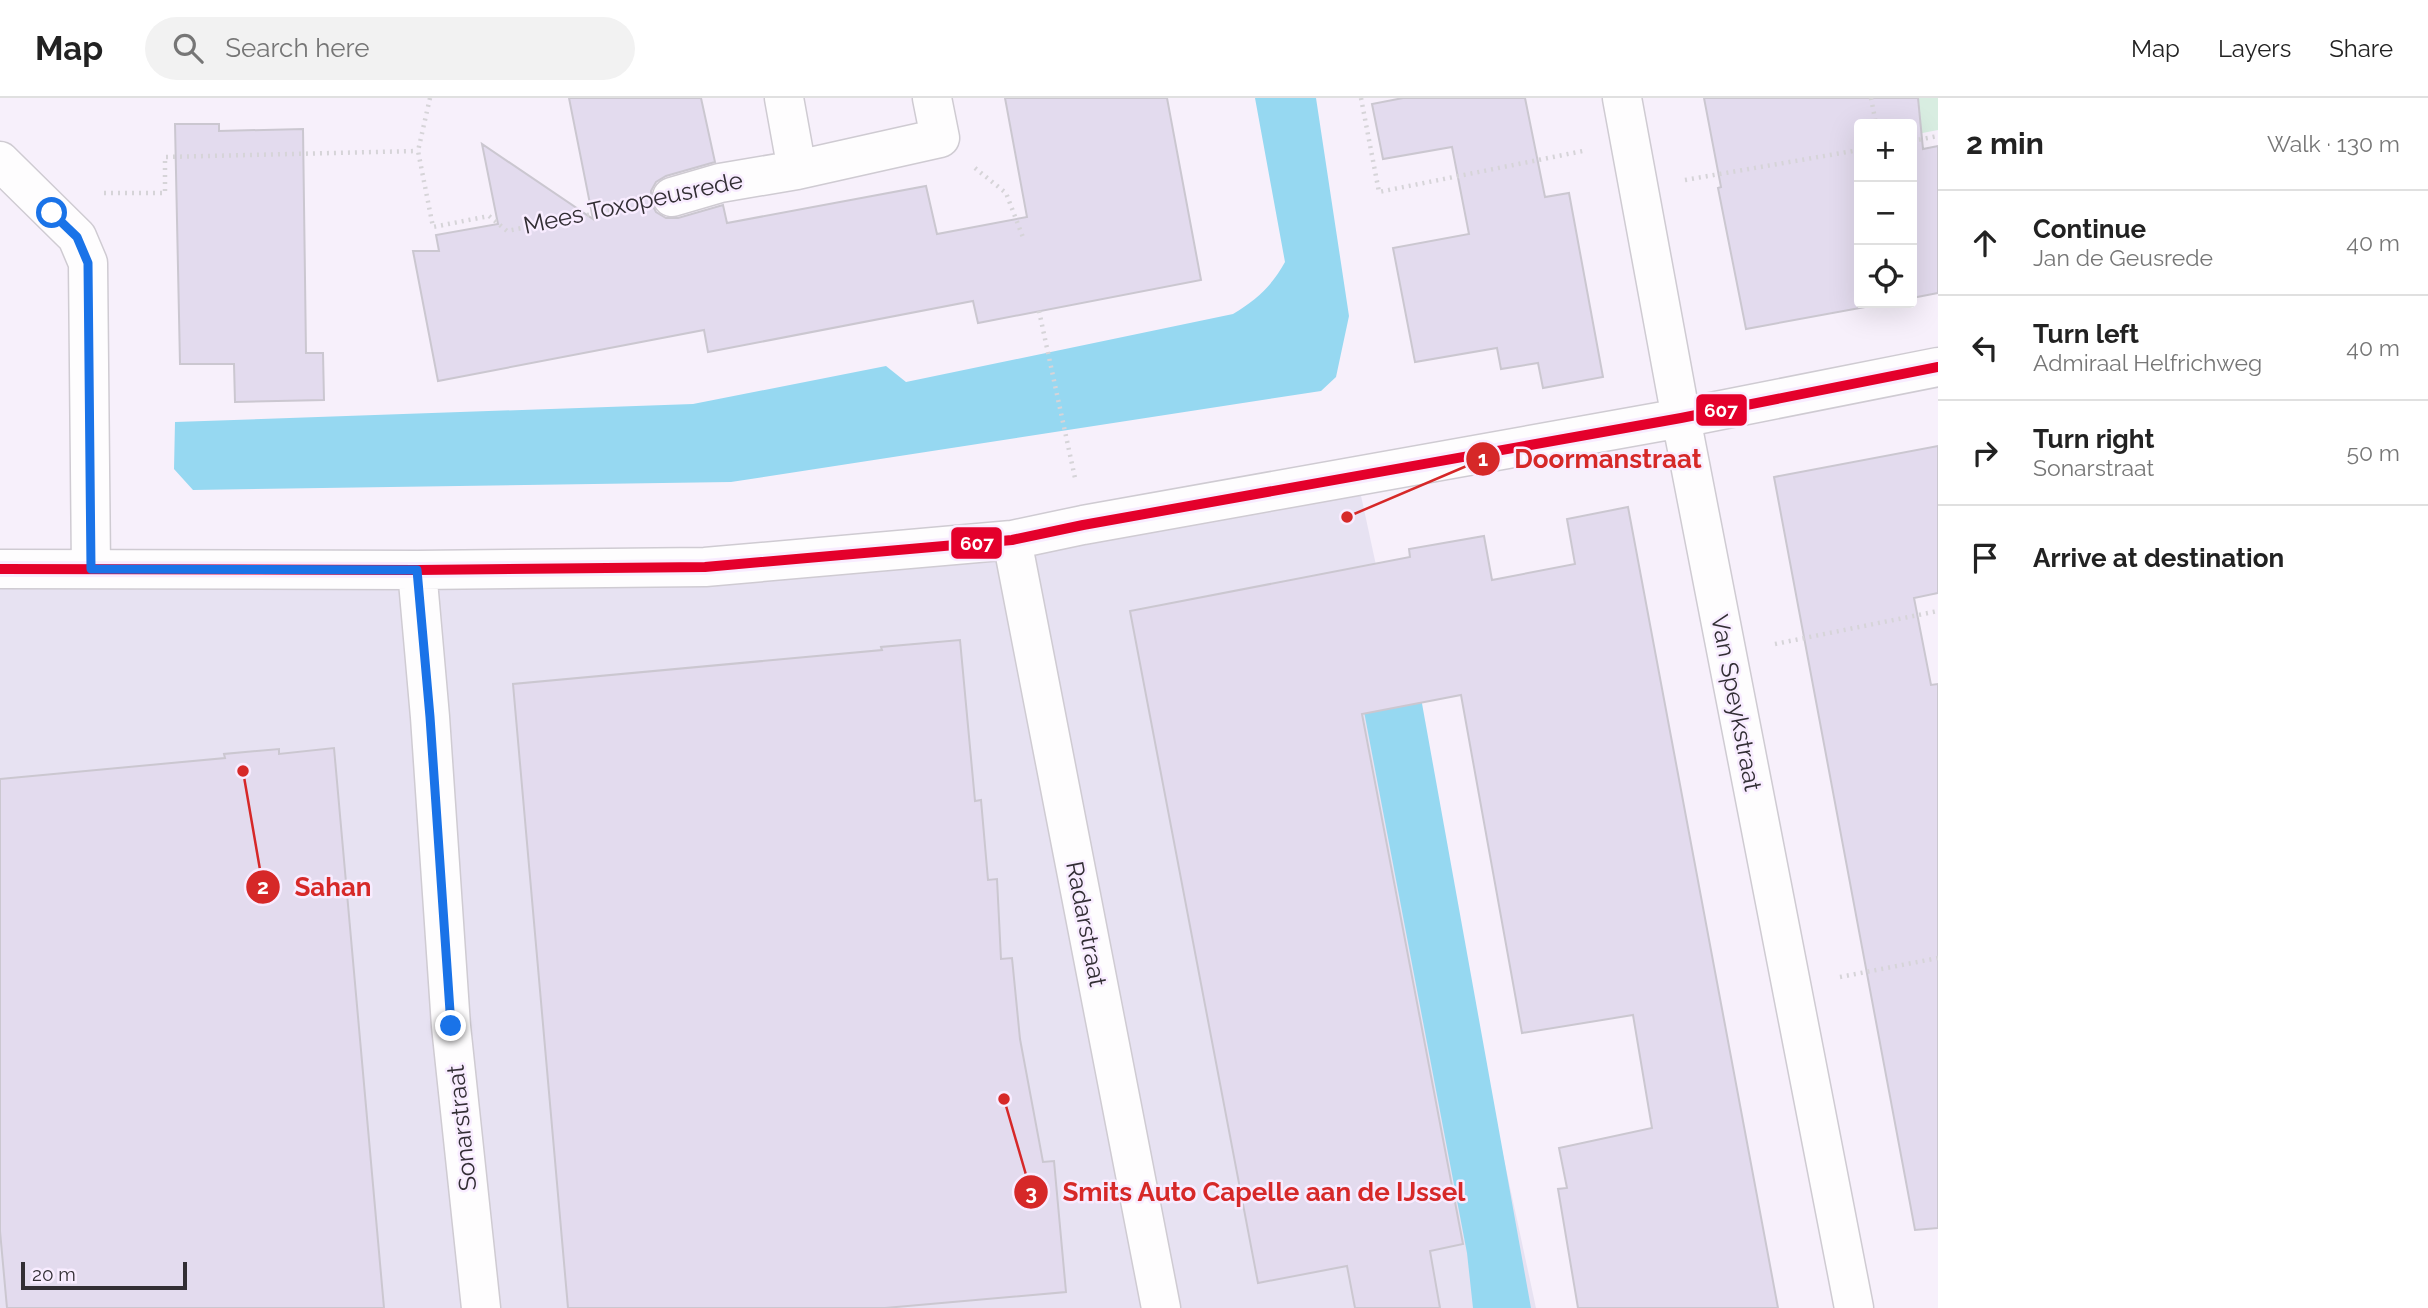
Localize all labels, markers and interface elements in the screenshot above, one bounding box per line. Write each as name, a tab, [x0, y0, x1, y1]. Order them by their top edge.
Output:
search box	[145, 17, 635, 80]
text: Map	[35, 29, 103, 68]
icon: search	[169, 29, 207, 67]
text: Search here	[225, 33, 370, 63]
text: Map	[2131, 34, 2180, 63]
text: Layers	[2218, 34, 2291, 63]
text: Share	[2329, 34, 2393, 63]
map controls	[1854, 119, 1917, 308]
button: +	[1854, 119, 1917, 182]
text: 2 min	[1966, 126, 2044, 161]
text: Walk · 130 m	[2267, 130, 2400, 157]
street label: Mees Toxopeusrede	[521, 165, 745, 240]
button: −	[1854, 182, 1917, 245]
route start	[36, 197, 67, 228]
text: Continue	[2033, 214, 2146, 244]
icon: ahead	[1966, 224, 2004, 262]
text: 40 m	[2346, 229, 2400, 256]
text: Jan de Geusrede	[2033, 244, 2213, 271]
button: locate	[1854, 245, 1917, 308]
text: Turn left	[2033, 319, 2139, 349]
icon: left	[1966, 329, 2004, 367]
text: 40 m	[2346, 334, 2400, 361]
text: Admiraal Helfrichweg	[2033, 349, 2262, 376]
line badge: 607	[1695, 393, 1748, 427]
text: 607	[1704, 399, 1738, 421]
text: Turn right	[2033, 424, 2154, 454]
icon: right	[1966, 434, 2004, 472]
callout: Doormanstraat	[1465, 435, 1716, 482]
text: 50 m	[2346, 439, 2400, 466]
text: Doormanstraat	[1514, 444, 1702, 474]
text: 1	[1478, 446, 1488, 471]
text: Sonarstraat	[2033, 454, 2154, 481]
line badge: 607	[950, 526, 1003, 560]
text: 607	[960, 532, 994, 554]
icon: arrive	[1966, 539, 2004, 577]
text: Arrive at destination	[2033, 543, 2284, 573]
street label: Van Speykstraat	[1705, 612, 1768, 794]
street label: Radarstraat	[1060, 859, 1113, 989]
callout: Sahan	[245, 863, 385, 910]
text: Sahan	[294, 872, 372, 902]
text: 2	[257, 874, 269, 899]
route end	[435, 1010, 466, 1041]
street label: Sonarstraat	[440, 1064, 483, 1192]
callout: Smits Auto Capelle aan de IJssel	[1013, 1169, 1480, 1216]
text: Smits Auto Capelle aan de IJssel	[1063, 1177, 1466, 1207]
text: 3	[1025, 1180, 1037, 1205]
scale bar	[21, 1259, 187, 1291]
text: 20 m	[32, 1263, 76, 1285]

